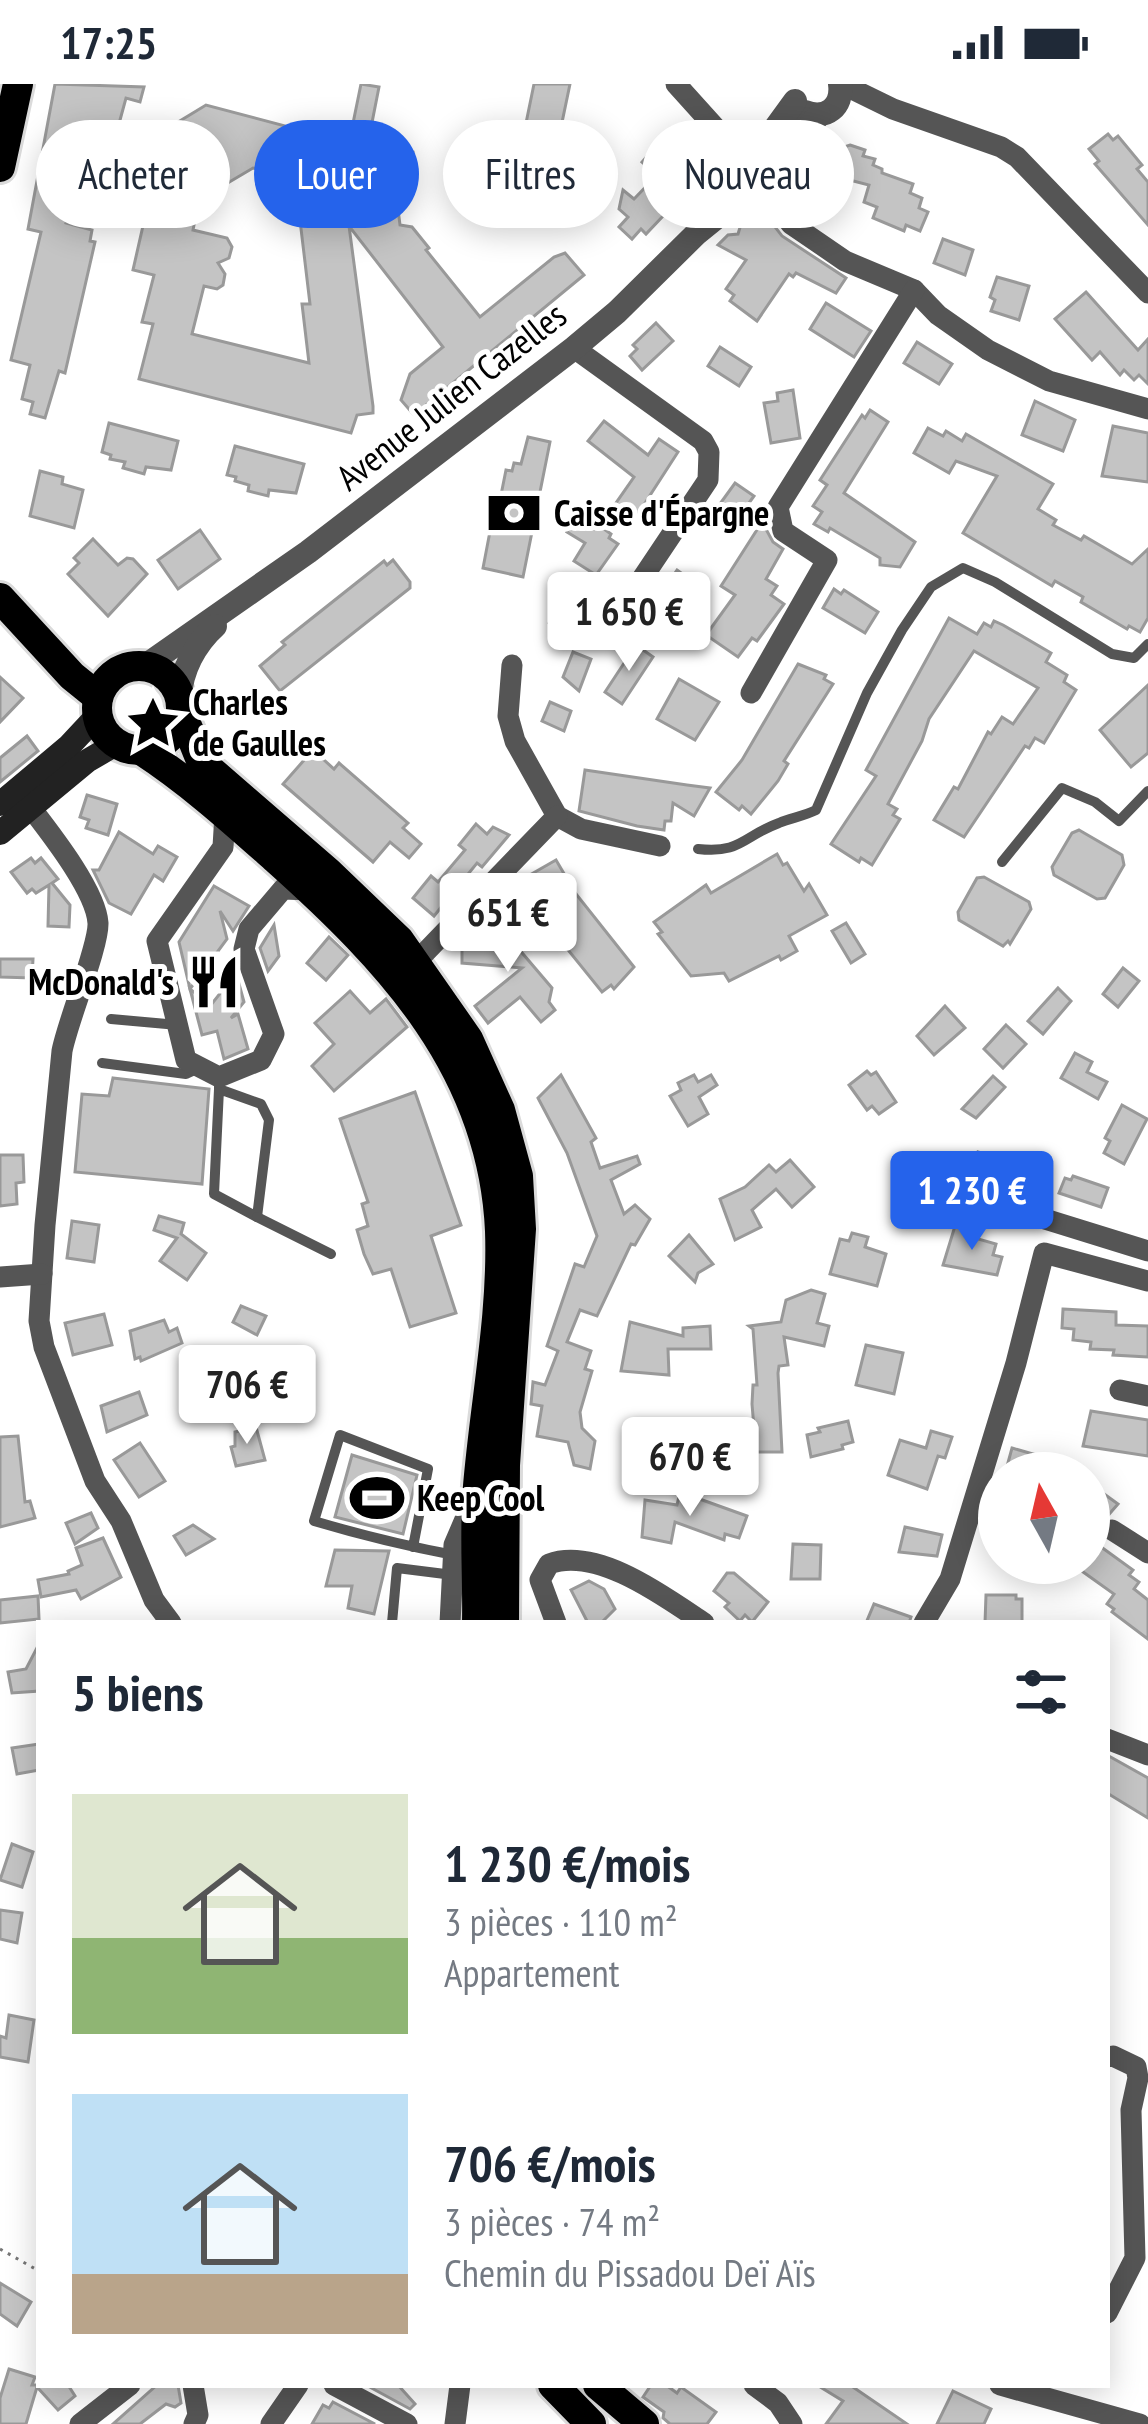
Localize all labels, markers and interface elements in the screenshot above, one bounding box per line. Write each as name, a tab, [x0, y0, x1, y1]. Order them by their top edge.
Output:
text: 17:25	[60, 13, 157, 71]
chip: Acheter	[36, 120, 230, 228]
chip: Louer	[254, 120, 419, 228]
chip: Filtres	[443, 120, 618, 228]
chip: Nouveau	[642, 120, 854, 228]
street label: Avenue Julien Cazelles	[326, 291, 575, 500]
bank icon: Caisse d'Épargne	[485, 484, 543, 542]
place label: Caisse d'Épargne	[554, 489, 769, 536]
pin: 1 650 €	[518, 572, 740, 674]
text: 1 650 €	[574, 585, 684, 636]
place label: Charles de Gaulles	[193, 678, 326, 766]
place icon: Charles de Gaulles	[124, 694, 182, 752]
pin: 651 €	[424, 873, 592, 975]
text: 651 €	[467, 886, 549, 937]
restaurant icon: McDonald's	[185, 953, 243, 1011]
place label: McDonald's	[28, 958, 174, 1005]
pin: 1 230 €	[861, 1151, 1083, 1253]
text: 1 230 €	[917, 1164, 1027, 1215]
pin: 706 €	[163, 1345, 331, 1447]
text: 706 €	[206, 1358, 288, 1409]
pin: 670 €	[606, 1417, 774, 1519]
text: 670 €	[649, 1430, 731, 1481]
north arrow	[978, 1452, 1110, 1584]
map controls	[978, 1452, 1110, 1584]
sports icon: Keep Cool	[348, 1469, 406, 1527]
place label: Keep Cool	[417, 1474, 545, 1521]
text: 5 biens	[72, 1659, 203, 1725]
icon: filters	[1008, 1659, 1074, 1725]
text: 1 230 €/mois	[444, 1830, 690, 1896]
icon: home	[168, 1842, 312, 1986]
text: 3 pièces · 110 m²	[444, 1896, 678, 1947]
text: Appartement	[444, 1947, 619, 1998]
text: 706 €/mois	[444, 2130, 656, 2196]
icon: home	[168, 2142, 312, 2286]
text: 3 pièces · 74 m²	[444, 2196, 660, 2247]
text: Chemin du Pissadou Deï Aïs	[444, 2247, 816, 2298]

